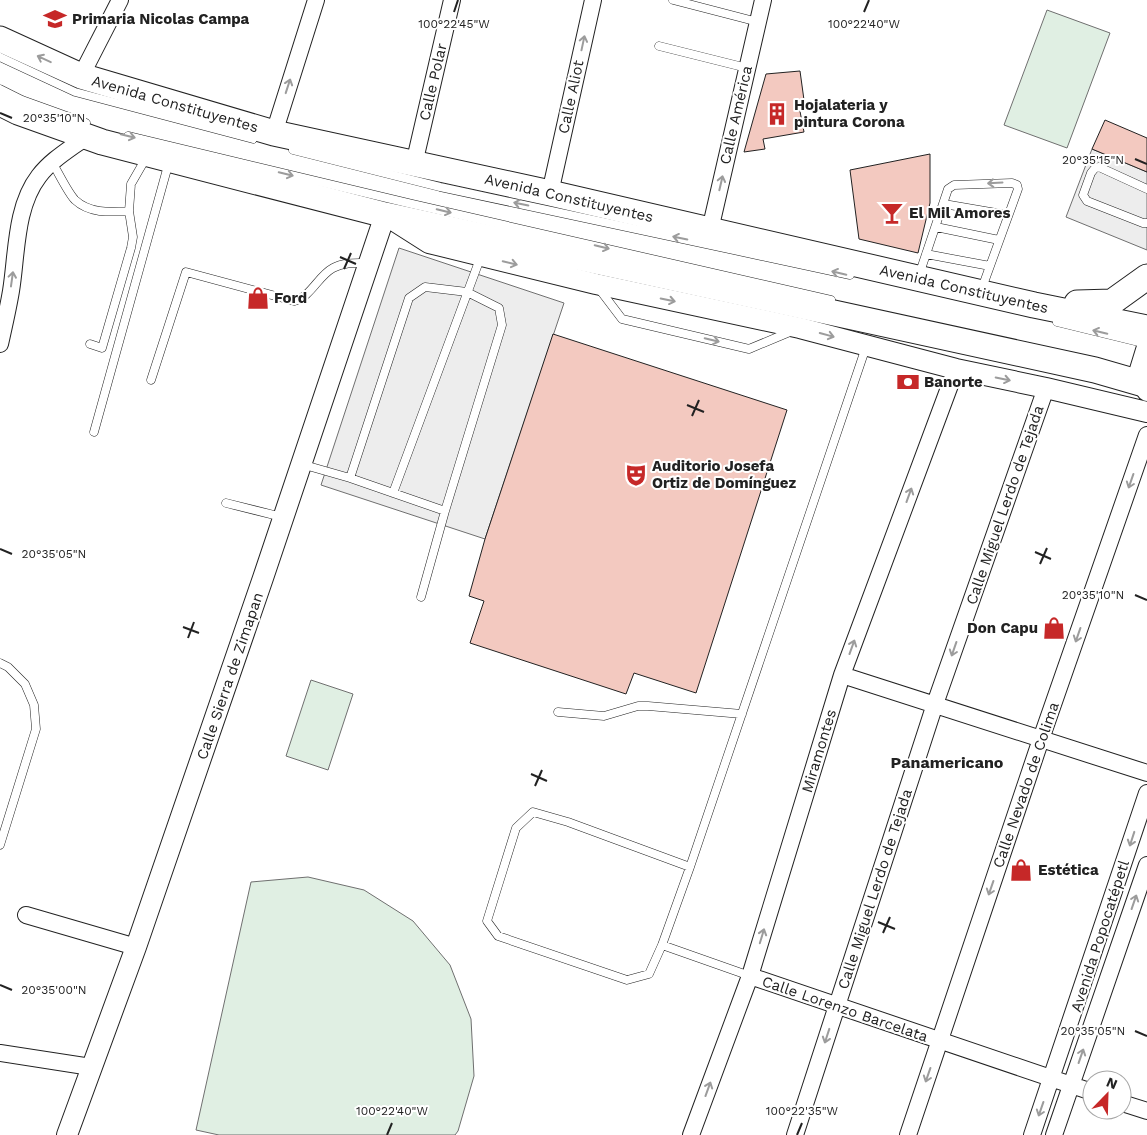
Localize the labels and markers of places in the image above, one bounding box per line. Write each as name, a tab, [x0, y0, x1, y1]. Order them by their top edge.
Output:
school or university icon: Primaria Nicolas Campa	[42, 6, 68, 32]
place label: Primaria Nicolas Campa	[72, 10, 250, 28]
place label: Hojalateria y pintura Corona	[794, 96, 905, 131]
building icon: Hojalateria y pintura Corona	[764, 101, 790, 127]
bar icon: El Mil Amores	[879, 200, 905, 226]
place label: El Mil Amores	[909, 204, 1010, 222]
shop icon: Ford	[245, 285, 271, 311]
place label: Ford	[274, 289, 307, 307]
bank icon: Banorte	[895, 369, 921, 395]
place label: Banorte	[924, 373, 983, 391]
place label: Auditorio Josefa Ortiz de Domínguez	[652, 457, 797, 492]
theatre icon: Auditorio Josefa Ortiz de Domínguez	[623, 462, 649, 488]
shop icon: Don Capu	[1041, 615, 1067, 641]
place label: Don Capu	[967, 619, 1038, 637]
shop icon: Estética	[1008, 857, 1034, 883]
place label: Estética	[1038, 861, 1099, 879]

